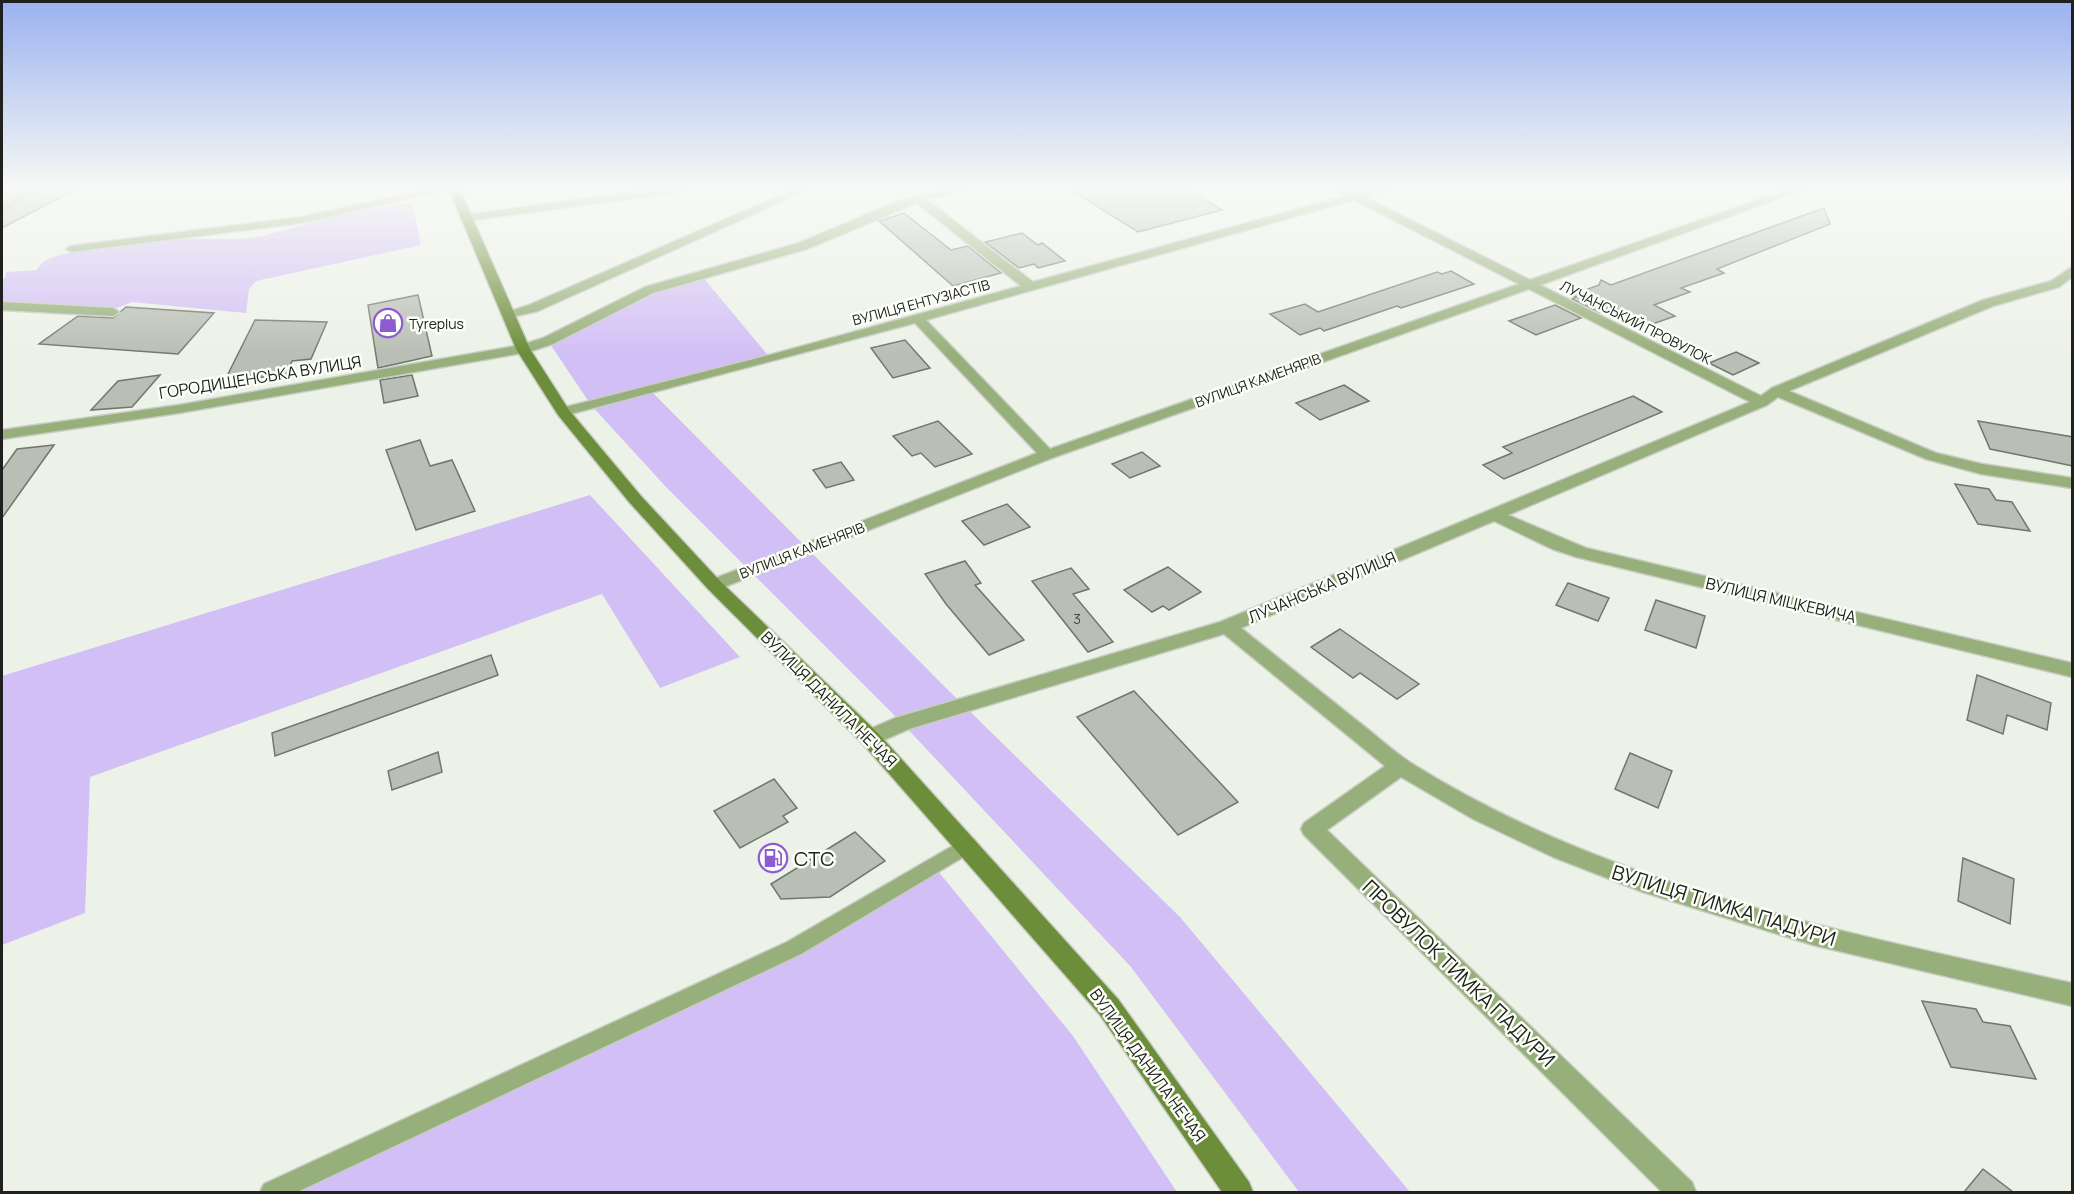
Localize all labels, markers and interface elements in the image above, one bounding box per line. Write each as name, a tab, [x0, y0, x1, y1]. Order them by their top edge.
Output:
street label: ВУЛИЦЯ ЕНТУЗІАСТІВ	[850, 274, 992, 329]
street label: ЛУЧАНСЬКИЙ ПРОВУЛОК	[1557, 276, 1715, 369]
shop icon: Tyreplus	[372, 307, 404, 339]
place label: Tyreplus	[409, 314, 464, 333]
street label: ВУЛИЦЯ КАМЕНЯРІВ	[1192, 348, 1324, 412]
street label: ГОРОДИЩЕНСЬКА ВУЛИЦЯ	[157, 350, 363, 404]
street label: ВУЛИЦЯ КАМЕНЯРІВ	[737, 517, 868, 583]
street label: ЛУЧАНСЬКА ВУЛИЦЯ	[1245, 546, 1399, 628]
street label: ВУЛИЦЯ МІЦКЕВИЧА	[1704, 572, 1858, 628]
house number: 3	[1073, 609, 1081, 628]
street label: ВУЛИЦЯ ДАНИЛА НЕЧАЯ	[756, 626, 902, 772]
fuel station icon: СТС	[757, 842, 789, 874]
place label: СТС	[794, 845, 835, 872]
street label: ВУЛИЦЯ ТИМКА ПАДУРИ	[1609, 858, 1839, 952]
street label: ПРОВУЛОК ТИМКА ПАДУРИ	[1357, 874, 1561, 1072]
street label: ВУЛИЦЯ ДАНИЛА НЕЧАЯ	[1085, 984, 1211, 1146]

